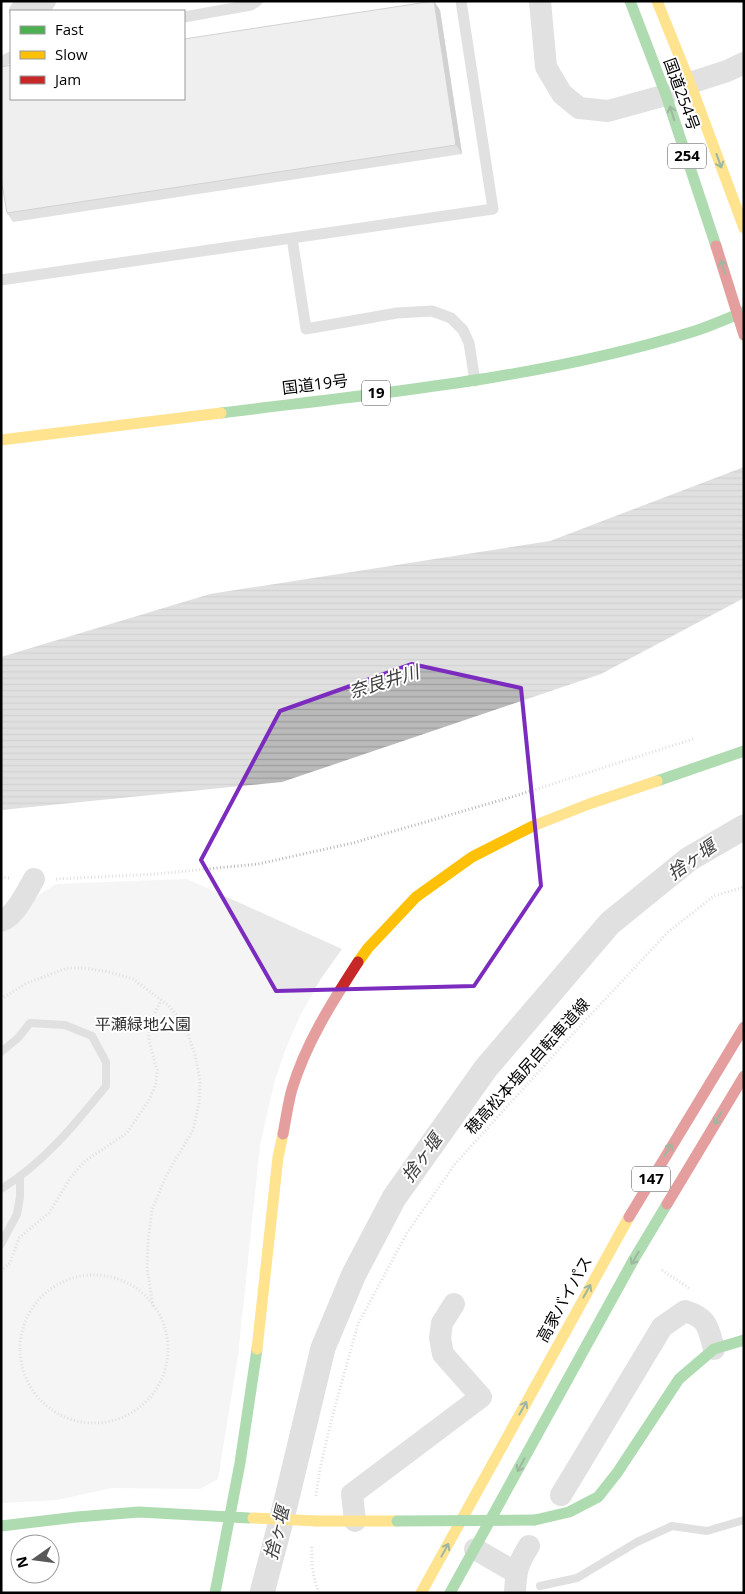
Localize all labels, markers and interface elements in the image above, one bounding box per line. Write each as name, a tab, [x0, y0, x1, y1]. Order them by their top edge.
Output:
legend	[10, 10, 185, 100]
text: Fast	[55, 19, 84, 39]
text: Slow	[55, 44, 88, 64]
street label: 国道254号	[659, 55, 705, 133]
text: Jam	[53, 69, 81, 89]
one-way arrow	[667, 106, 676, 121]
road number: 254	[668, 144, 706, 168]
one-way arrow	[715, 153, 724, 168]
one-way arrow	[718, 260, 727, 276]
street label: 国道19号	[281, 369, 349, 399]
road number: 19	[362, 380, 390, 406]
water label: 奈良井川	[346, 658, 424, 703]
water label: 捨ヶ堰	[662, 832, 723, 884]
street label: 穂高松本塩尻自転車道線	[460, 993, 594, 1139]
park label: 平瀬緑地公園	[95, 1013, 191, 1035]
one-way arrow	[713, 1110, 723, 1124]
water label: 捨ヶ堰	[396, 1126, 449, 1186]
one-way arrow	[664, 1144, 674, 1158]
road number: 147	[632, 1166, 670, 1192]
one-way arrow	[630, 1250, 640, 1264]
street label: 高家バイパス	[531, 1252, 597, 1346]
one-way arrow	[582, 1284, 592, 1299]
one-way arrow	[518, 1400, 528, 1415]
one-way arrow	[516, 1457, 526, 1472]
water label: 捨ヶ堰	[258, 1501, 295, 1562]
north arrow	[10, 1534, 60, 1584]
one-way arrow	[441, 1544, 451, 1558]
text: N	[11, 1554, 32, 1570]

